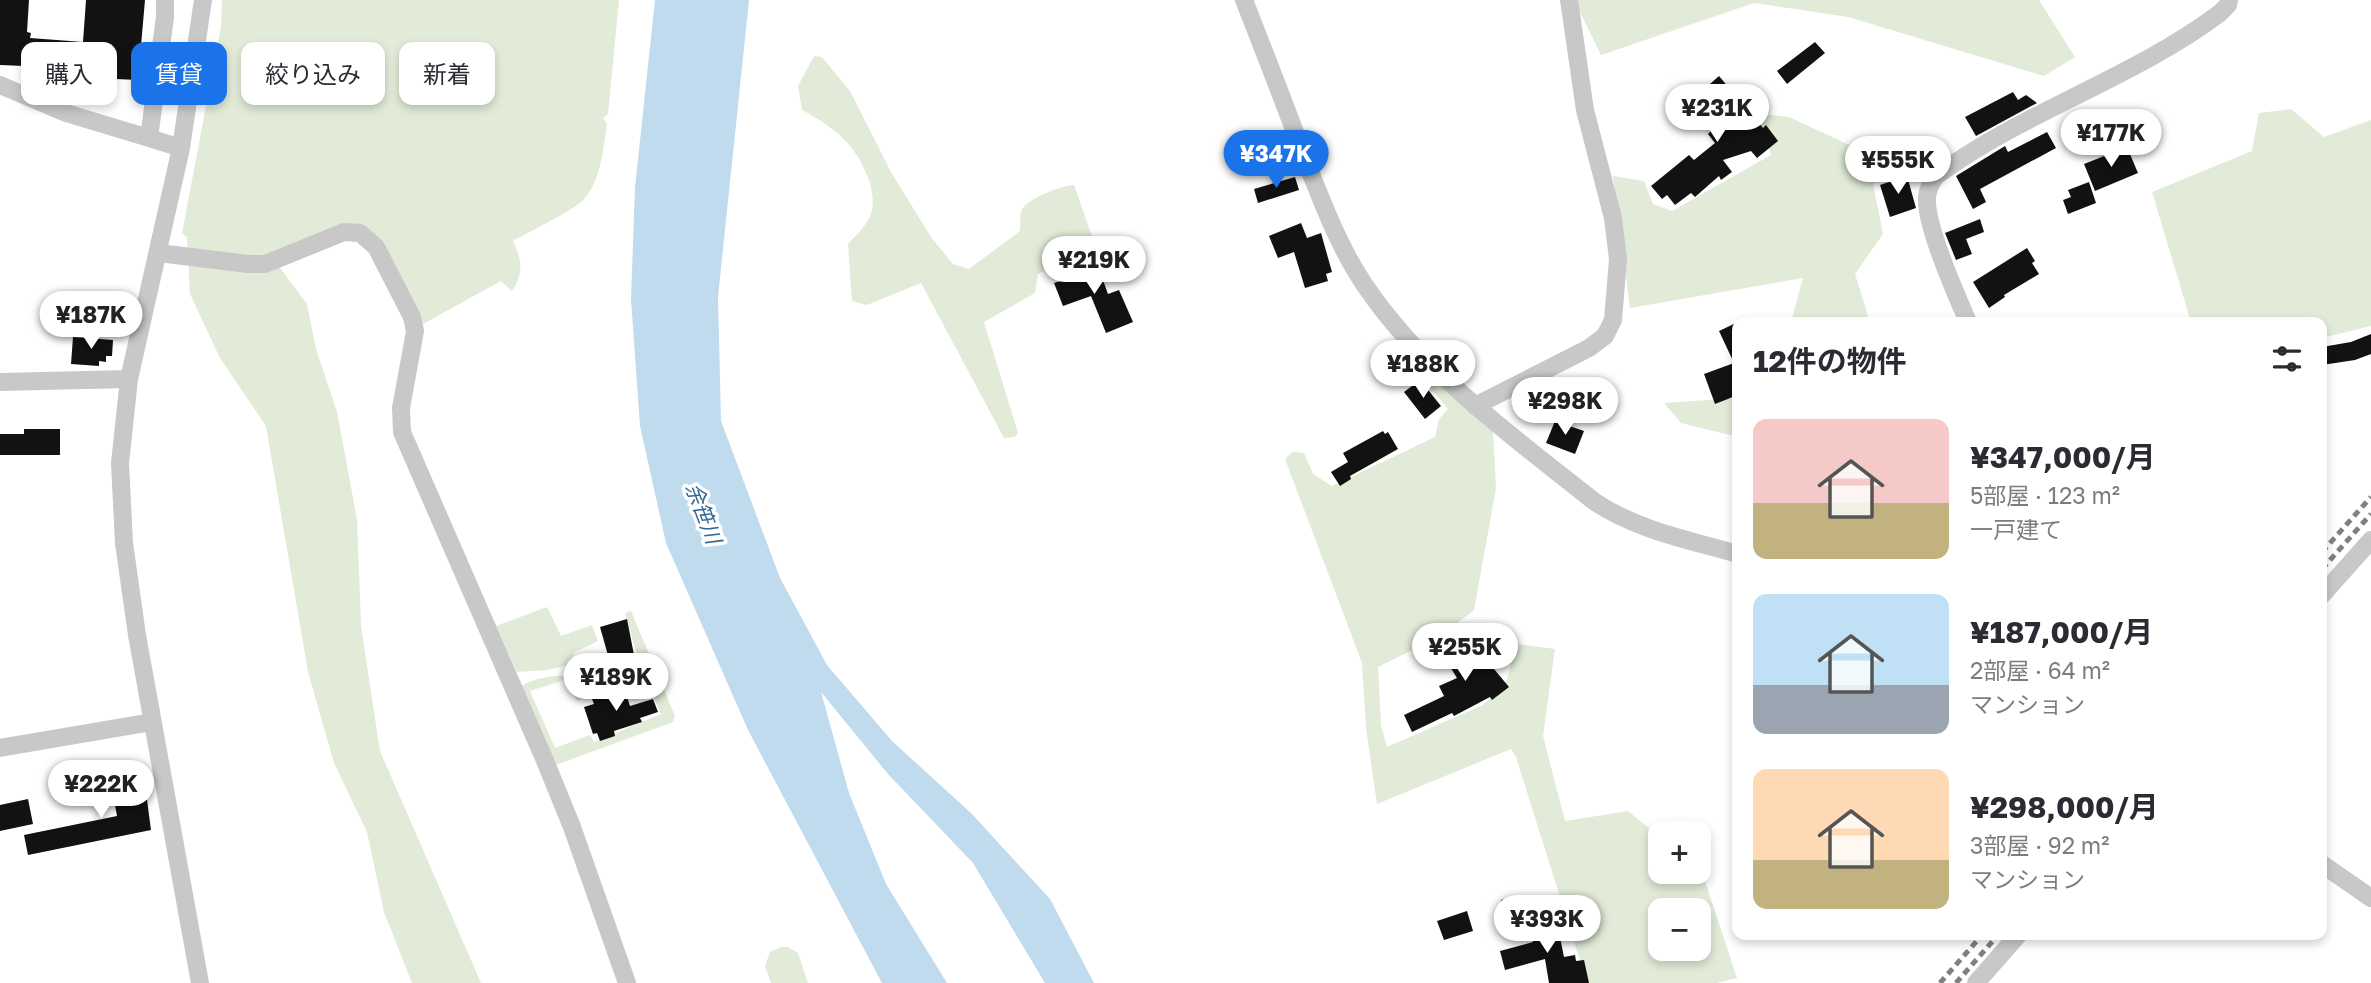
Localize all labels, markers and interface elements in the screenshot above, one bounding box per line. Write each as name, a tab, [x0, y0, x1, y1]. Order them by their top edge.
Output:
chip: 購入	[21, 42, 117, 105]
chip: 賃貸	[131, 42, 227, 105]
chip: 絞り込み	[241, 42, 385, 105]
chip: 新着	[399, 42, 495, 105]
pin: ¥231K	[1668, 85, 1766, 144]
text: ¥231K	[1681, 93, 1753, 121]
pin: ¥177K	[2062, 110, 2160, 169]
text: ¥177K	[2077, 118, 2145, 146]
pin: ¥347K	[1227, 130, 1325, 190]
pin: ¥555K	[1849, 136, 1947, 196]
text: ¥347K	[1240, 139, 1312, 167]
text: ¥555K	[1861, 145, 1935, 173]
pin: ¥219K	[1045, 236, 1143, 296]
text: ¥219K	[1058, 245, 1130, 273]
pin: ¥187K	[42, 292, 140, 351]
text: ¥187K	[56, 300, 126, 328]
pin: ¥188K	[1374, 340, 1472, 400]
icon: filters	[2268, 340, 2306, 378]
text: 12件の物件	[1753, 343, 1907, 379]
text: ¥188K	[1386, 349, 1460, 377]
pin: ¥298K	[1516, 378, 1614, 437]
text: ¥298K	[1527, 386, 1603, 414]
text: ¥347,000/月	[1970, 439, 2156, 475]
icon: home	[1809, 447, 1893, 531]
water label: 余笹川	[681, 479, 728, 549]
text: 5部屋 · 123 m²	[1970, 481, 2120, 509]
text: 一戸建て	[1970, 515, 2062, 543]
text: ¥187,000/月	[1970, 614, 2153, 650]
icon: home	[1809, 622, 1893, 706]
pin: ¥255K	[1416, 624, 1514, 683]
text: ¥255K	[1428, 632, 1502, 660]
pin: ¥189K	[567, 654, 665, 713]
text: 2部屋 · 64 m²	[1970, 656, 2110, 684]
text: ¥189K	[579, 662, 653, 690]
text: マンション	[1970, 690, 2085, 718]
pin: ¥222K	[52, 760, 150, 820]
text: ¥222K	[64, 769, 138, 797]
text: ¥298,000/月	[1970, 789, 2159, 825]
icon: home	[1809, 797, 1893, 881]
map controls	[1648, 821, 1711, 961]
button: +	[1648, 821, 1711, 884]
text: 3部屋 · 92 m²	[1970, 831, 2110, 859]
text: マンション	[1970, 865, 2085, 893]
pin: ¥393K	[1498, 895, 1596, 955]
button: −	[1648, 898, 1711, 961]
text: ¥393K	[1510, 904, 1584, 932]

